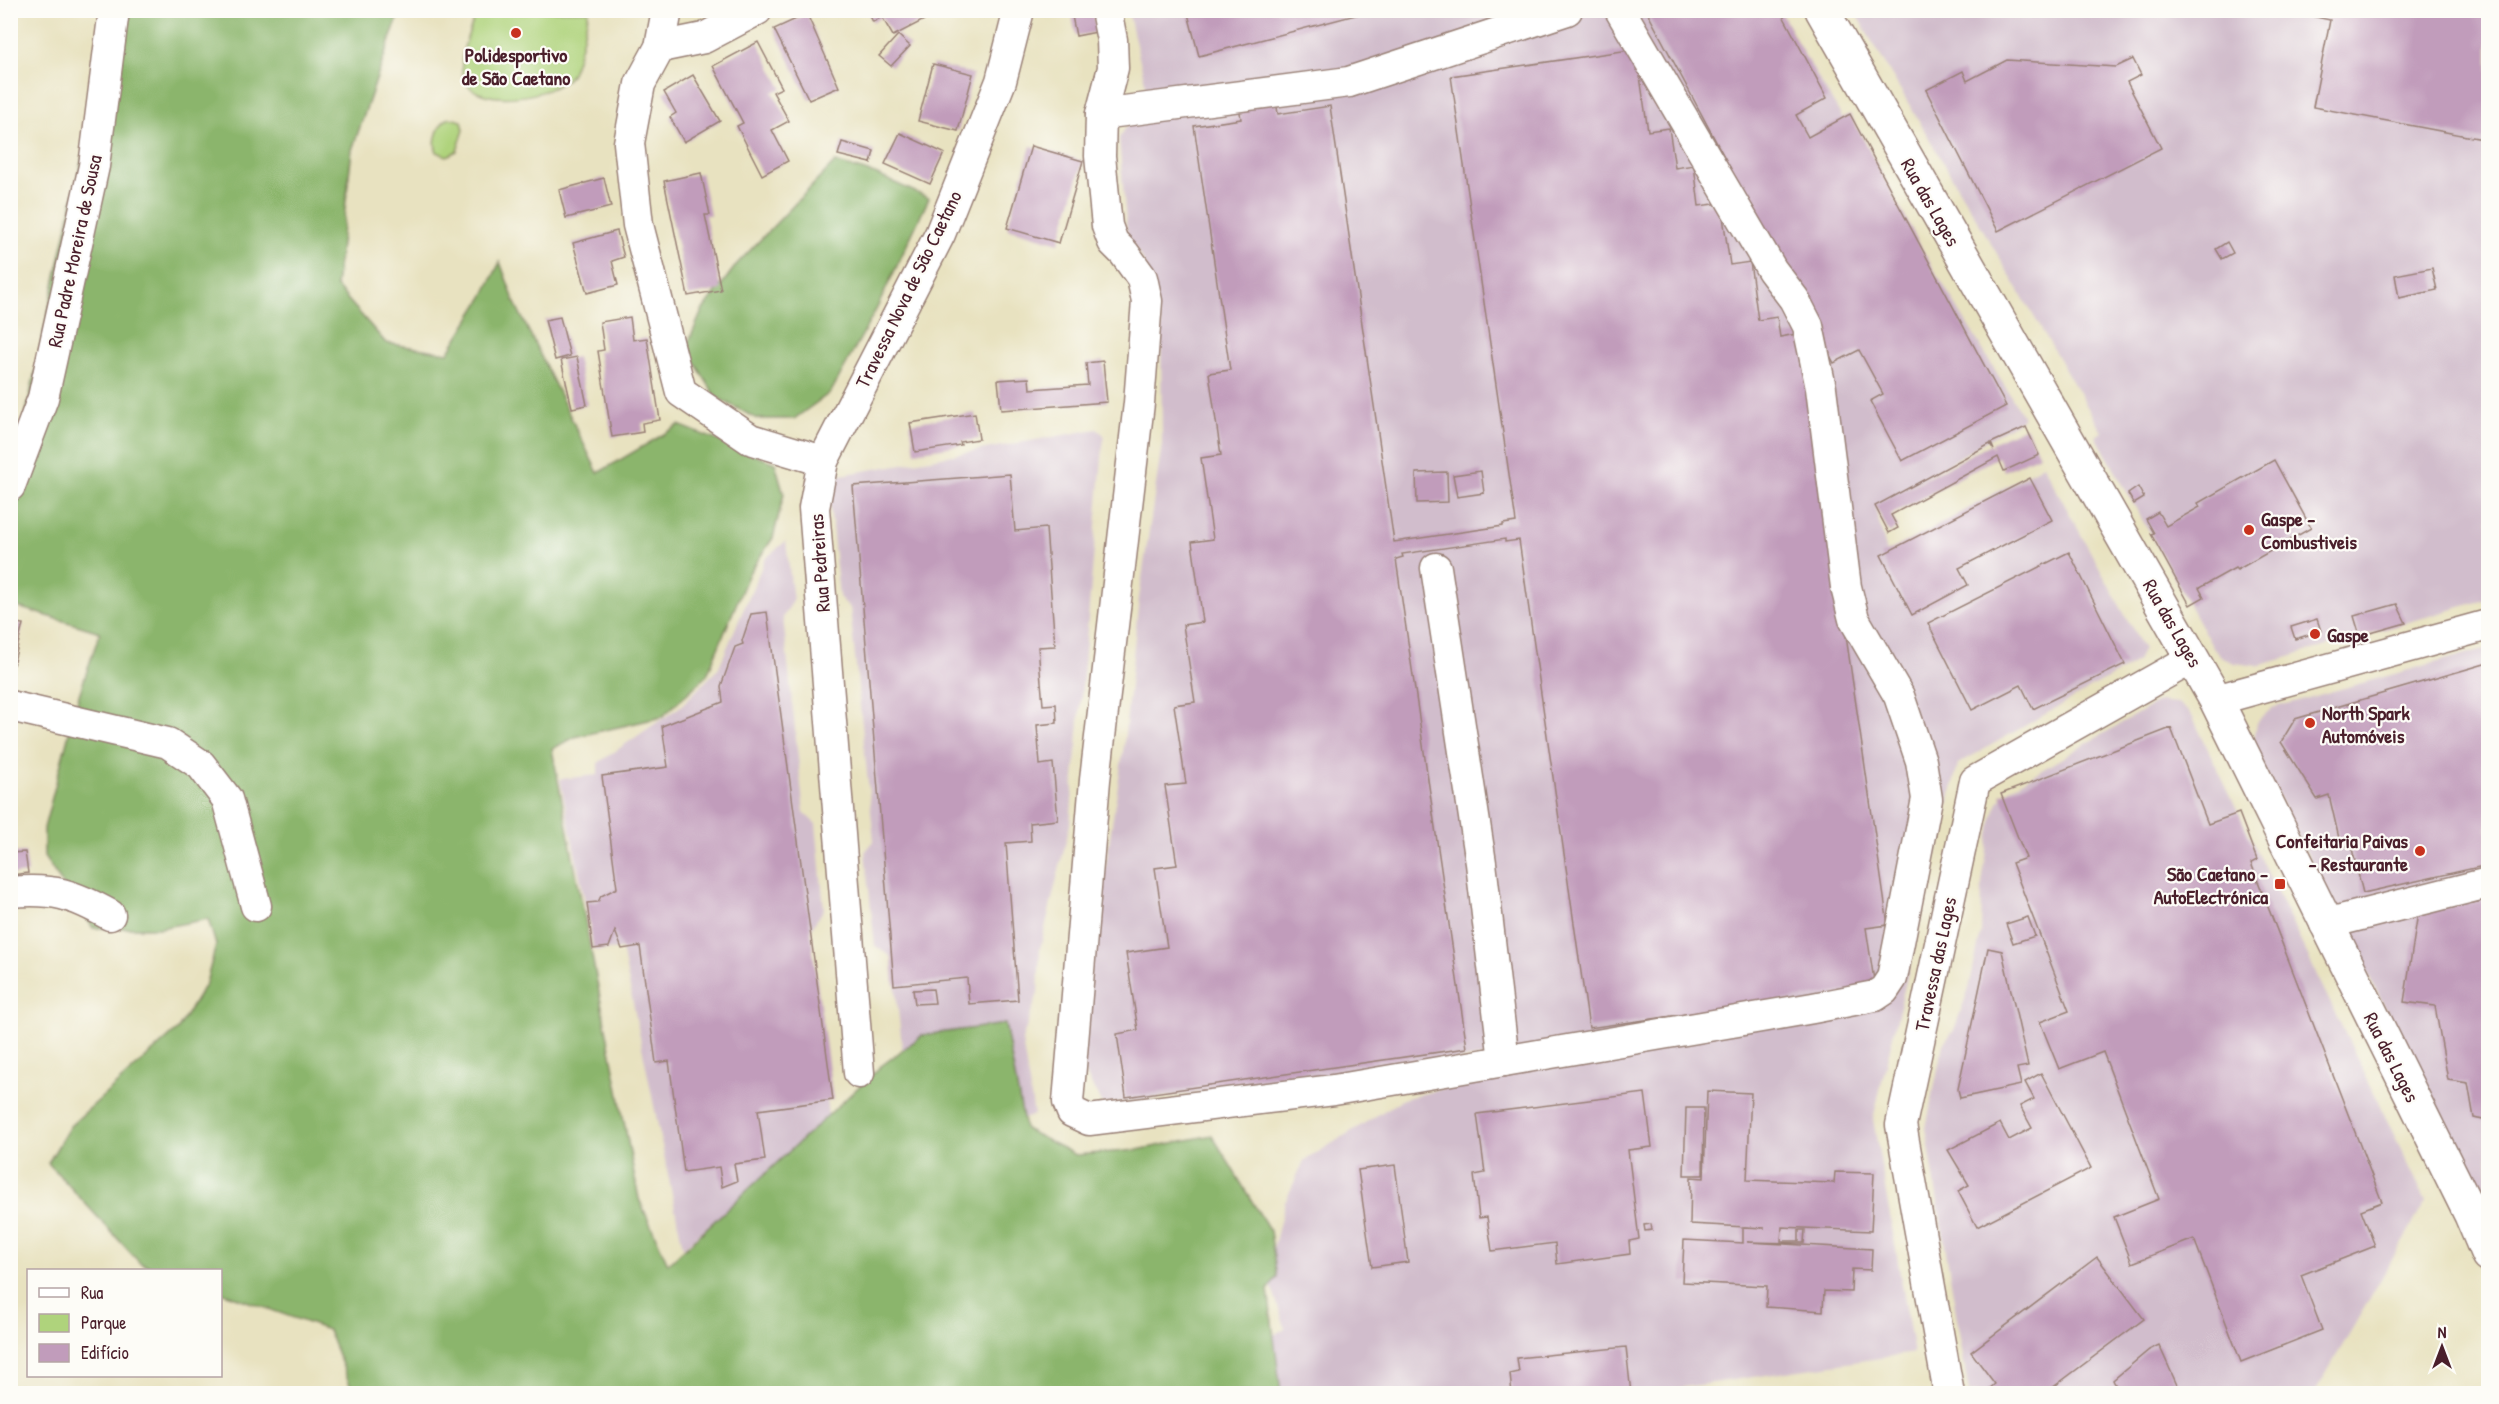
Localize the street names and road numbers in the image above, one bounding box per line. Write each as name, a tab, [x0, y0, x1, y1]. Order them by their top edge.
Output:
street label: Rua Padre Moreira de Sousa	[40, 152, 108, 350]
street label: Rua das Lages	[1895, 153, 1967, 251]
street label: Travessa Nova de São Caetano	[848, 186, 968, 392]
street label: Rua Pedreiras	[802, 513, 836, 613]
street label: Rua das Lages	[2137, 574, 2209, 672]
street label: Travessa das Lages	[1908, 894, 1962, 1034]
street label: Rua das Lages	[2358, 1008, 2426, 1107]

